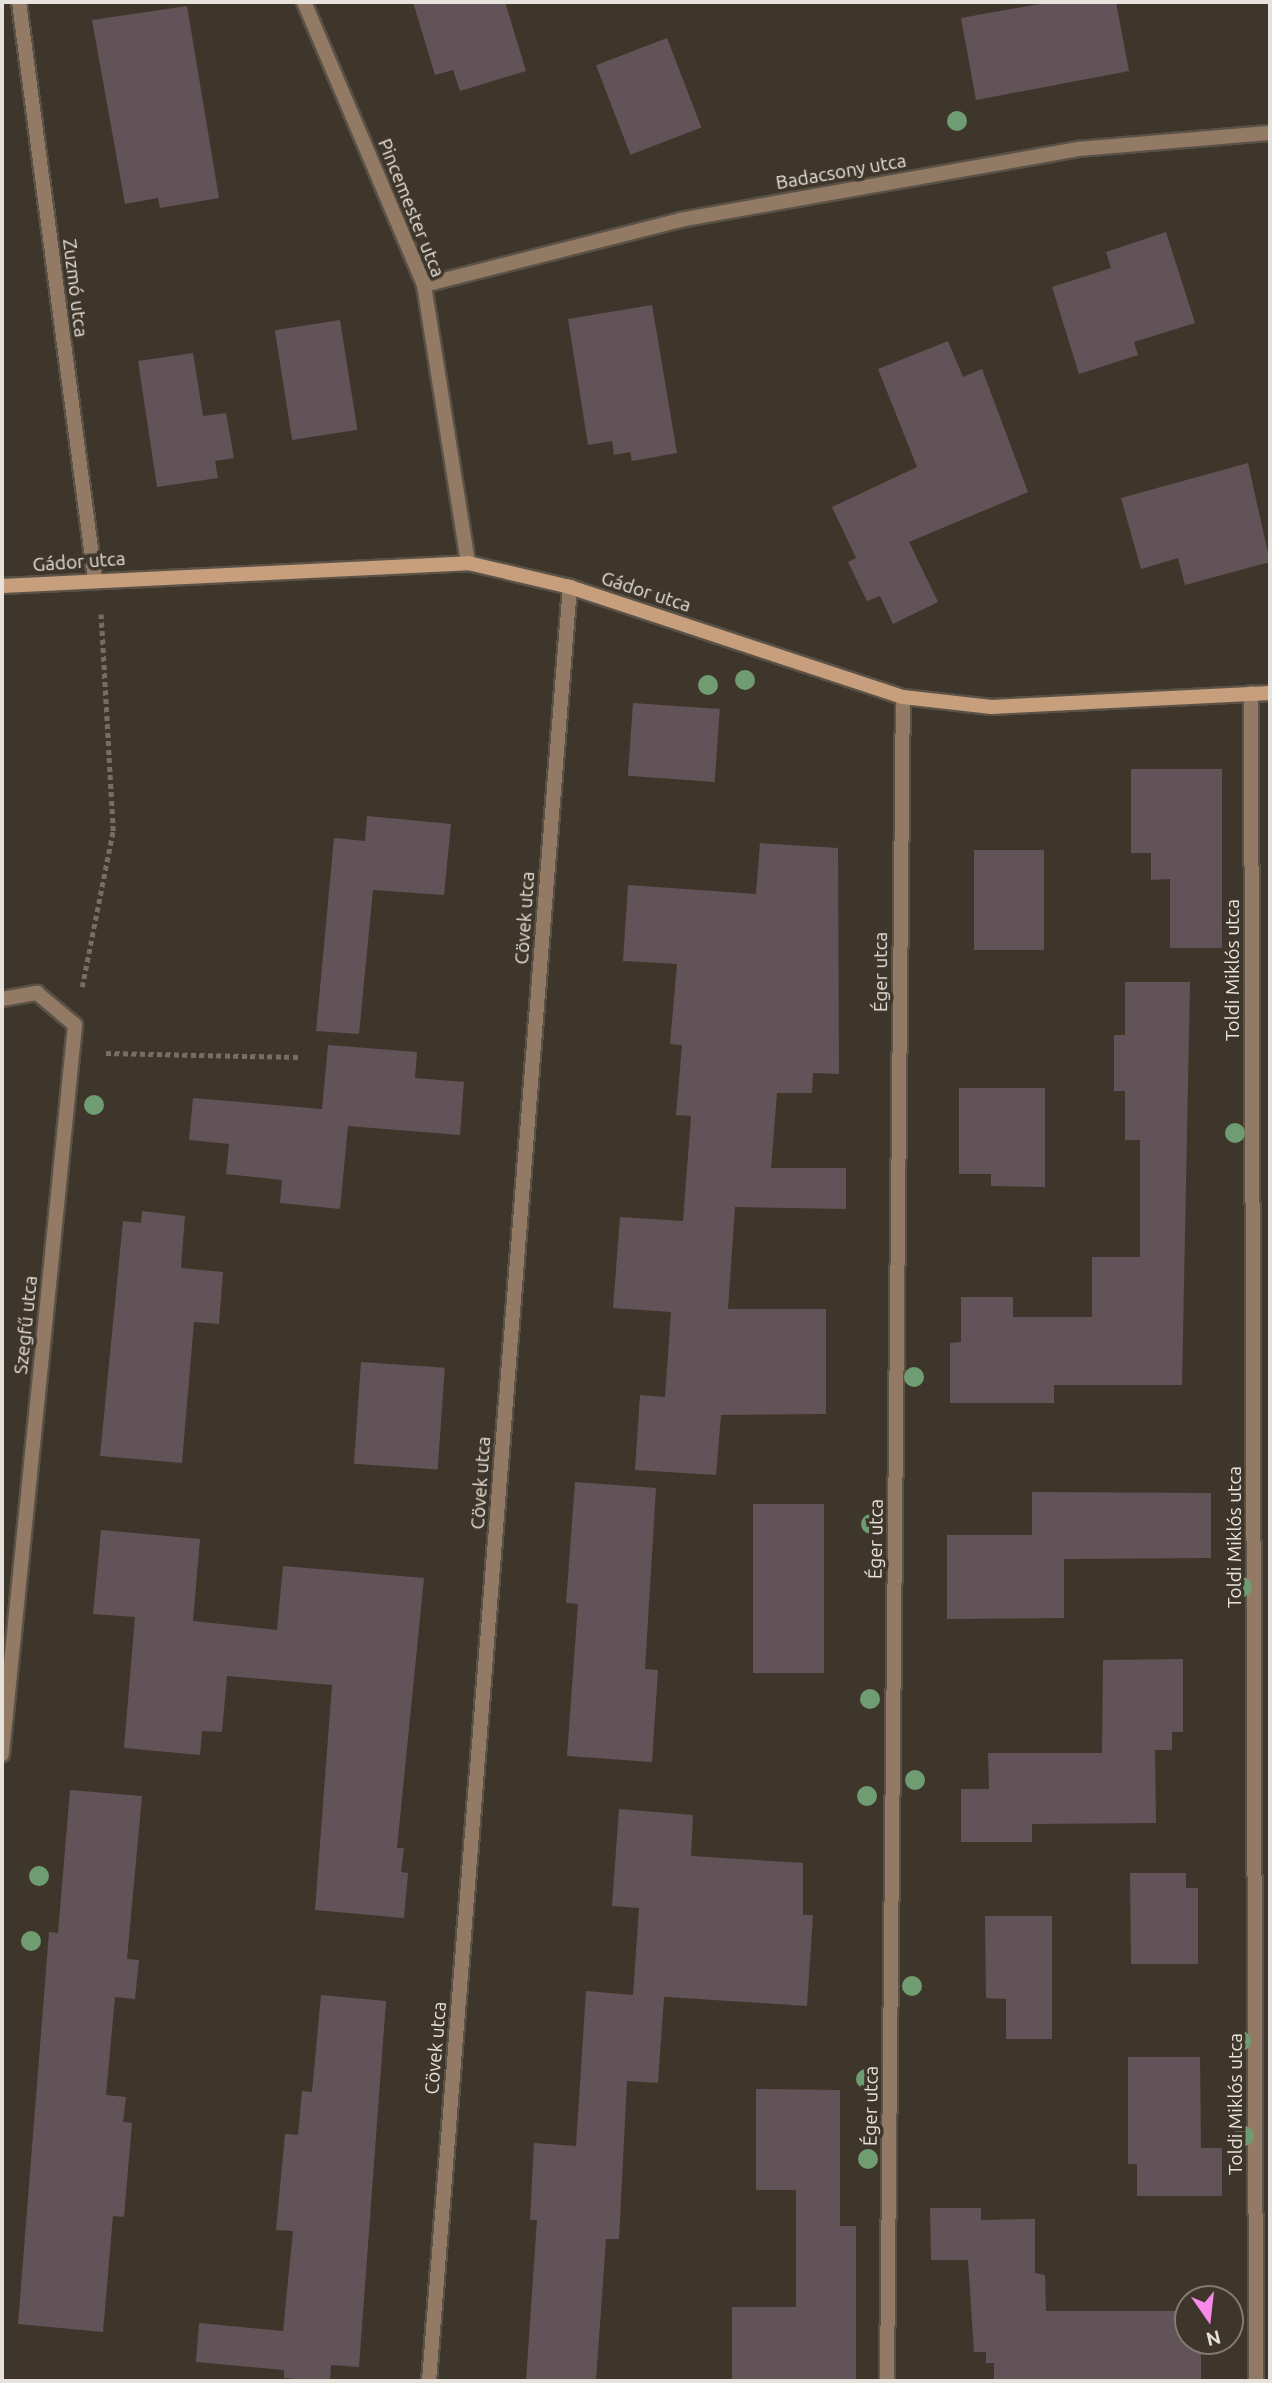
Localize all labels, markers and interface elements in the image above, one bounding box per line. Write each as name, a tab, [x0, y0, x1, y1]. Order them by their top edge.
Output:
street label: Pincemester utca	[373, 135, 449, 281]
street label: Badacsony utca	[774, 149, 908, 195]
street label: Zuzmó utca	[58, 238, 92, 338]
street label: Gádor utca	[32, 547, 126, 577]
street label: Gádor utca	[598, 567, 694, 617]
street label: Cövek utca	[510, 871, 540, 965]
street label: Toldi Miklós utca	[1222, 899, 1244, 1041]
street label: Éger utca	[870, 932, 892, 1012]
street label: Szegfű utca	[9, 1274, 43, 1376]
street label: Cövek utca	[466, 1436, 496, 1530]
street label: Toldi Miklós utca	[1224, 1466, 1246, 1608]
street label: Éger utca	[864, 1499, 888, 1579]
street label: Cövek utca	[421, 2001, 451, 2095]
street label: Toldi Miklós utca	[1225, 2033, 1247, 2175]
street label: Éger utca	[859, 2066, 883, 2146]
north arrow	[1174, 2285, 1244, 2355]
text: N	[1204, 2326, 1223, 2351]

